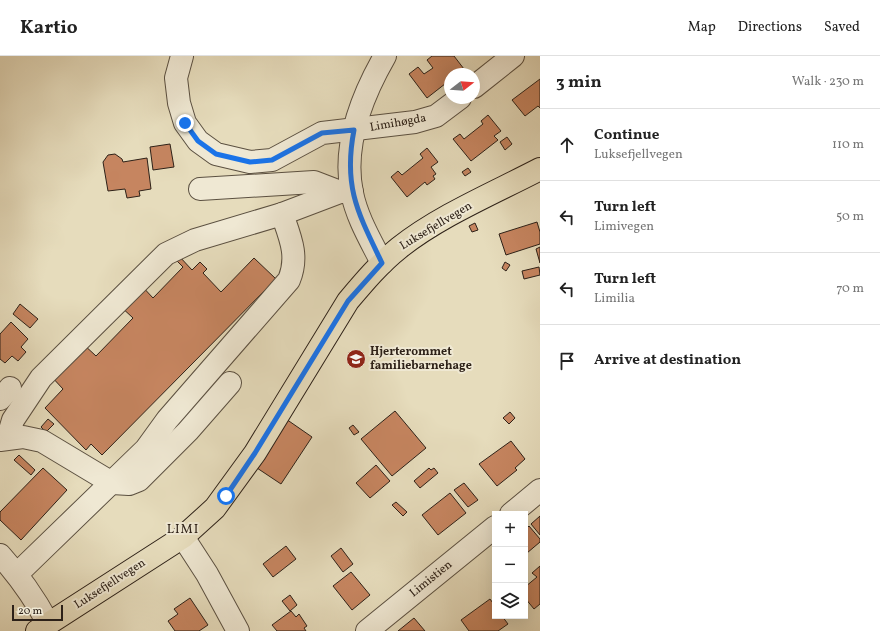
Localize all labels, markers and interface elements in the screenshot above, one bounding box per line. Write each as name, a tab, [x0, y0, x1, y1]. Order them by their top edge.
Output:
text: Kartio	[20, 15, 78, 41]
text: Map	[688, 18, 716, 37]
text: Directions	[738, 18, 802, 37]
text: Saved	[824, 18, 860, 37]
north arrow	[444, 68, 480, 104]
text: 3 min	[556, 71, 602, 94]
text: Walk · 230 m	[792, 73, 864, 91]
street label: Limihøgda	[369, 110, 427, 136]
route end	[176, 114, 194, 132]
text: Continue	[594, 125, 659, 146]
icon: ahead	[556, 134, 578, 156]
text: 110 m	[832, 136, 864, 154]
text: Luksefjellvegen	[594, 146, 683, 164]
text: Turn left	[594, 197, 656, 218]
street label: Luksefjellvegen	[397, 198, 475, 254]
icon: left	[556, 206, 578, 228]
text: 50 m	[836, 208, 864, 226]
text: Limivegen	[594, 218, 654, 236]
text: Turn left	[594, 269, 656, 290]
icon: left	[556, 278, 578, 300]
text: 70 m	[836, 280, 864, 298]
text: Limilia	[594, 290, 635, 308]
place label: Hjerterommet familiebarnehage	[370, 344, 472, 374]
school or university icon: Hjerterommet familiebarnehage	[345, 348, 367, 370]
icon: arrive	[556, 350, 578, 372]
text: Arrive at destination	[594, 350, 741, 371]
route start	[217, 487, 235, 505]
map controls	[492, 511, 528, 619]
button: +	[492, 511, 528, 547]
district label: LIMI	[167, 521, 199, 539]
button: −	[492, 547, 528, 583]
street label: Luksefjellvegen	[71, 555, 149, 613]
street label: Limistien	[406, 557, 456, 601]
button: layers	[492, 583, 528, 619]
scale bar	[12, 603, 63, 622]
text: 20 m	[18, 604, 42, 619]

